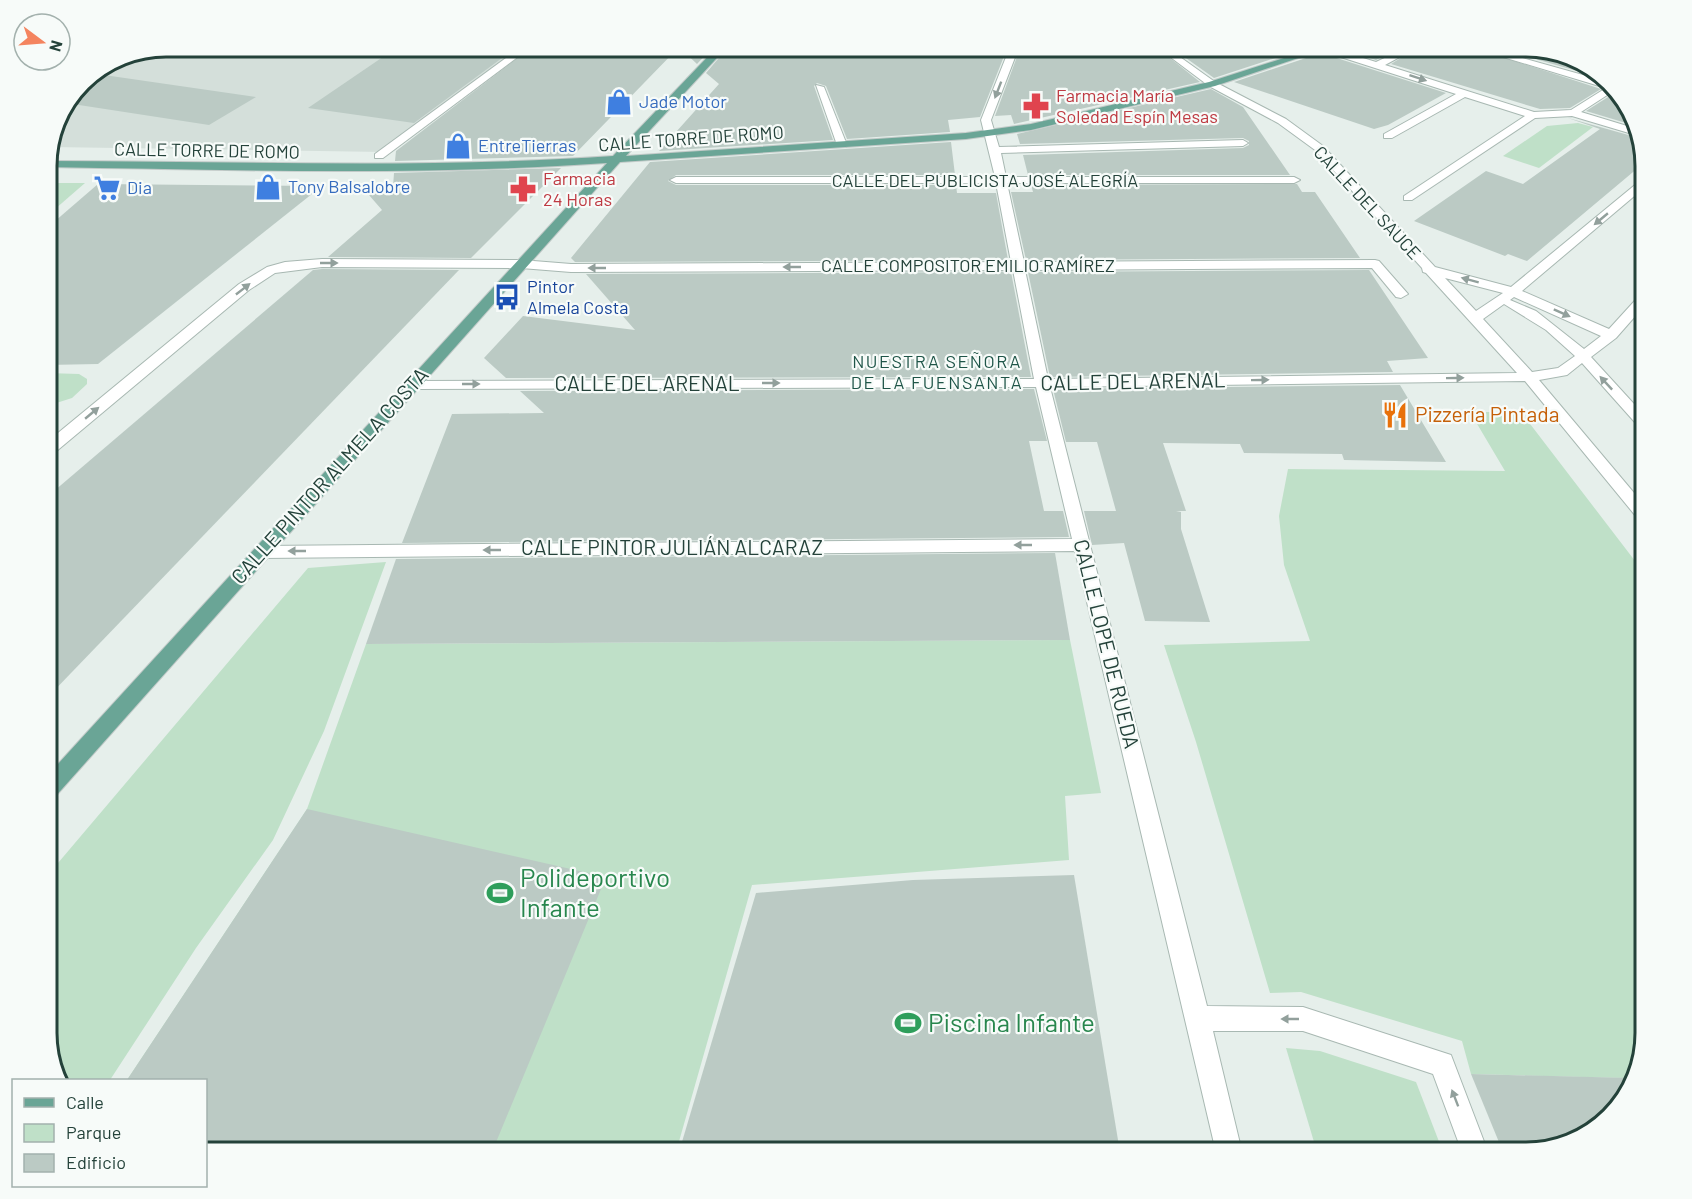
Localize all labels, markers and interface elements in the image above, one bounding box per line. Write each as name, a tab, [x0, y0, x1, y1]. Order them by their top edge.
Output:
north arrow	[12, 12, 72, 72]
text: N	[46, 39, 67, 54]
one-way arrow	[1409, 74, 1427, 84]
one-way arrow	[992, 81, 1002, 99]
place label: Farmacia María Soledad Espín Mesas	[1056, 84, 1218, 127]
shop icon: Jade Motor	[604, 87, 634, 117]
place label: Jade Motor	[639, 90, 727, 112]
pharmacy icon: Farmacia María Soledad Espín Mesas	[1021, 91, 1051, 121]
street label: CALLE TORRE DE ROMO	[598, 121, 784, 155]
shop icon: EntreTierras	[443, 131, 473, 161]
place label: EntreTierras	[478, 134, 576, 156]
street label: CALLE TORRE DE ROMO	[114, 137, 300, 163]
street label: CALLE DEL SAUCE	[1310, 141, 1426, 264]
place label: Farmacia 24 Horas	[543, 167, 616, 210]
street label: CALLE DEL PUBLICISTA JOSÉ ALEGRÍA	[832, 169, 1138, 191]
shop icon: Tony Balsalobre	[253, 172, 283, 202]
supermarket icon: Dia	[92, 173, 122, 203]
pharmacy icon: Farmacia 24 Horas	[508, 174, 538, 204]
place label: Tony Balsalobre	[288, 175, 410, 197]
place label: Dia	[127, 176, 152, 198]
one-way arrow	[1593, 213, 1609, 226]
street label: CALLE COMPOSITOR EMILIO RAMÍREZ	[821, 254, 1115, 276]
one-way arrow	[319, 258, 338, 268]
one-way arrow	[783, 262, 802, 272]
one-way arrow	[588, 263, 607, 273]
place label: Pintor Almela Costa	[527, 275, 628, 318]
one-way arrow	[1461, 275, 1479, 285]
bus stop icon: Pintor Almela Costa	[492, 282, 522, 312]
one-way arrow	[235, 283, 250, 295]
one-way arrow	[1553, 309, 1570, 318]
district label: NUESTRA SEÑORA DE LA FUENSANTA	[851, 350, 1023, 393]
street label: CALLE PINTOR ALMELA COSTA	[225, 361, 433, 588]
street label: CALLE DEL ARENAL	[1040, 366, 1226, 395]
street label: CALLE DEL ARENAL	[554, 370, 740, 395]
one-way arrow	[1445, 373, 1464, 383]
one-way arrow	[1250, 375, 1269, 385]
one-way arrow	[1599, 375, 1613, 390]
one-way arrow	[761, 378, 780, 388]
one-way arrow	[461, 379, 480, 389]
restaurant icon: Pizzería Pintada	[1380, 400, 1410, 430]
place label: Pizzería Pintada	[1415, 401, 1559, 426]
one-way arrow	[84, 406, 100, 419]
street label: CALLE PINTOR JULIÁN ALCARAZ	[521, 534, 823, 559]
street label: CALLE LOPE DE RUEDA	[1069, 536, 1146, 751]
one-way arrow	[1014, 540, 1033, 550]
one-way arrow	[483, 545, 502, 555]
one-way arrow	[288, 546, 307, 556]
place label: Polideportivo Infante	[520, 861, 670, 922]
sports icon: Polideportivo Infante	[485, 878, 515, 908]
place label: Piscina Infante	[928, 1006, 1095, 1037]
sports icon: Piscina Infante	[893, 1008, 923, 1038]
one-way arrow	[1281, 1014, 1300, 1024]
legend	[12, 1079, 207, 1187]
one-way arrow	[1449, 1089, 1459, 1107]
text: Calle	[66, 1091, 104, 1113]
text: Parque	[66, 1121, 121, 1143]
text: Edificio	[66, 1151, 126, 1173]

